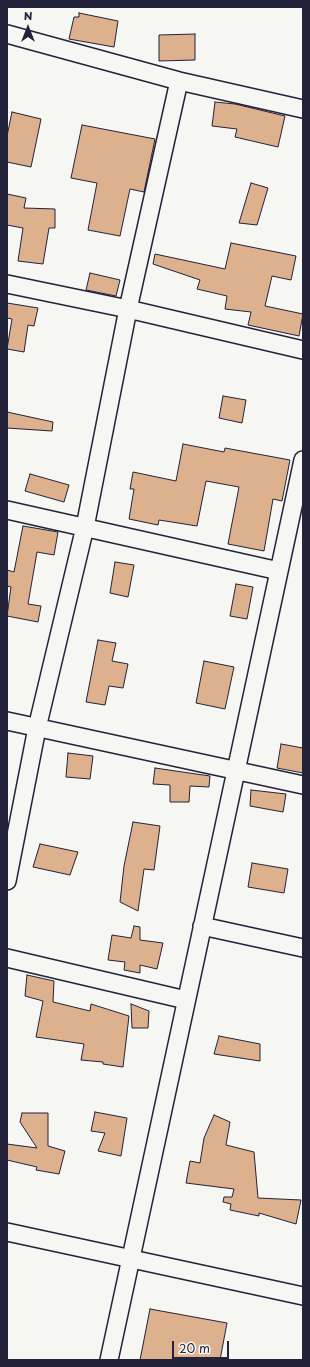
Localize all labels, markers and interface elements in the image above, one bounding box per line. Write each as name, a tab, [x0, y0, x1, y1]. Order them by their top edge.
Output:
text: N	[24, 7, 32, 24]
north arrow	[8, 8, 48, 48]
scale bar	[174, 1333, 231, 1359]
text: 20 m	[179, 1339, 210, 1357]

